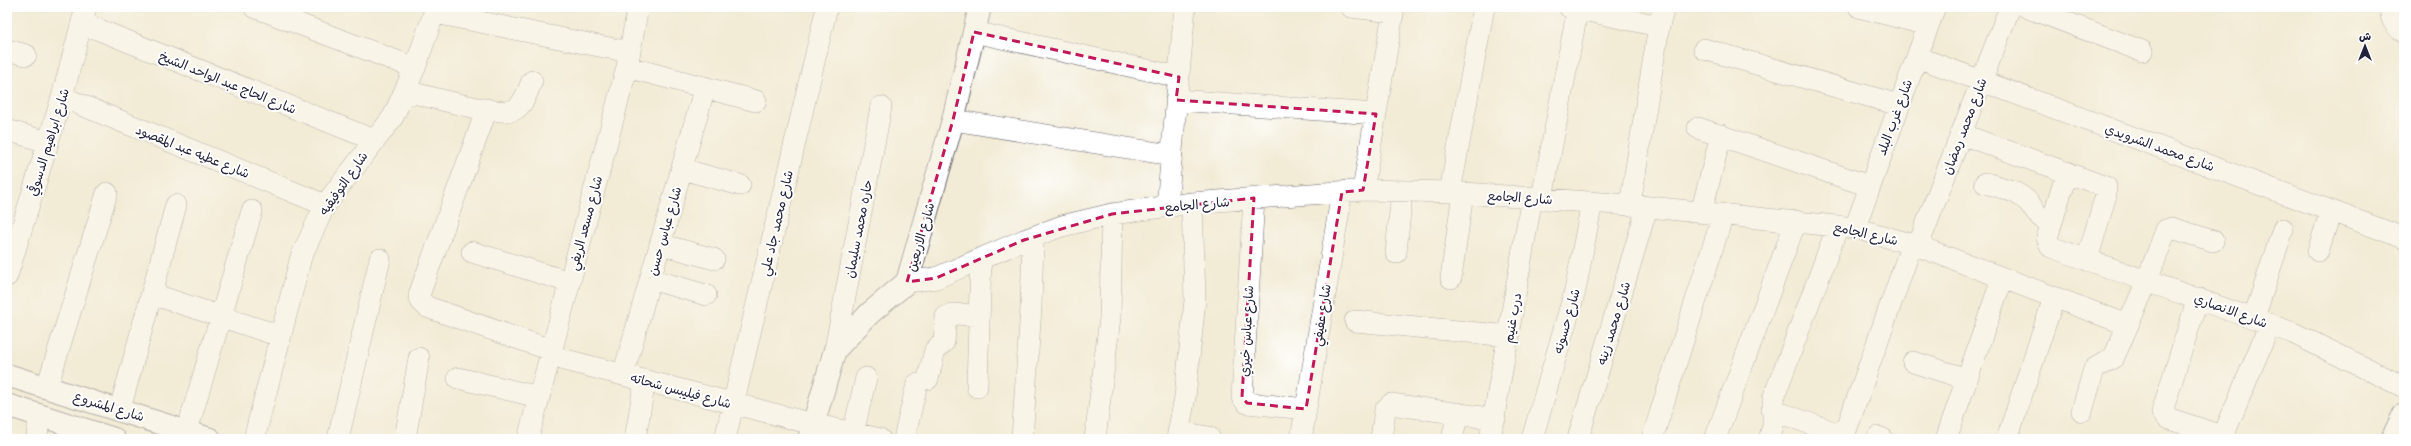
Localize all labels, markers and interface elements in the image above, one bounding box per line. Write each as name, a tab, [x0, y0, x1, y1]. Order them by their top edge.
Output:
north arrow	[2345, 26, 2385, 66]
text: ش	[2359, 29, 2371, 45]
street label: شارع الحاج عبد الواحد الشيخ	[156, 47, 299, 120]
street label: شارع محمد رمضان	[1938, 75, 1993, 178]
street label: شارع غرب البلد	[1873, 77, 1918, 158]
street label: شارع ابراهيم الدسوقي	[24, 86, 75, 199]
street label: شارع محمد الشرويدي	[2102, 120, 2217, 177]
street label: شارع عطيه عبد المقصود	[133, 121, 252, 184]
street label: شارع التوفيقيه	[315, 148, 373, 220]
street label: شارع محمد جاد علي	[756, 169, 800, 278]
street label: شارع مسعد الريفي	[565, 174, 609, 273]
street label: حاره محمد سليمان	[841, 178, 878, 280]
street label: شارع عباس حسن	[644, 185, 687, 278]
street label: شارع الجامع	[1487, 187, 1553, 210]
street label: شارع الجامع	[1164, 193, 1231, 218]
street label: شارع الاربعين	[902, 201, 940, 274]
street label: شارع الجامع	[1832, 218, 1900, 251]
street label: شارع محمد زينه	[1593, 279, 1636, 368]
street label: شارع عفيفي	[1308, 283, 1338, 348]
street label: شارع عباس خيري	[1236, 285, 1259, 377]
street label: شارع حسونه	[1549, 286, 1586, 356]
street label: شارع الانصاري	[2191, 289, 2270, 333]
street label: درب غنيم	[1500, 292, 1527, 345]
street label: شارع فيليبس شحاته	[628, 369, 733, 414]
street label: شارع المشروع	[71, 388, 146, 427]

